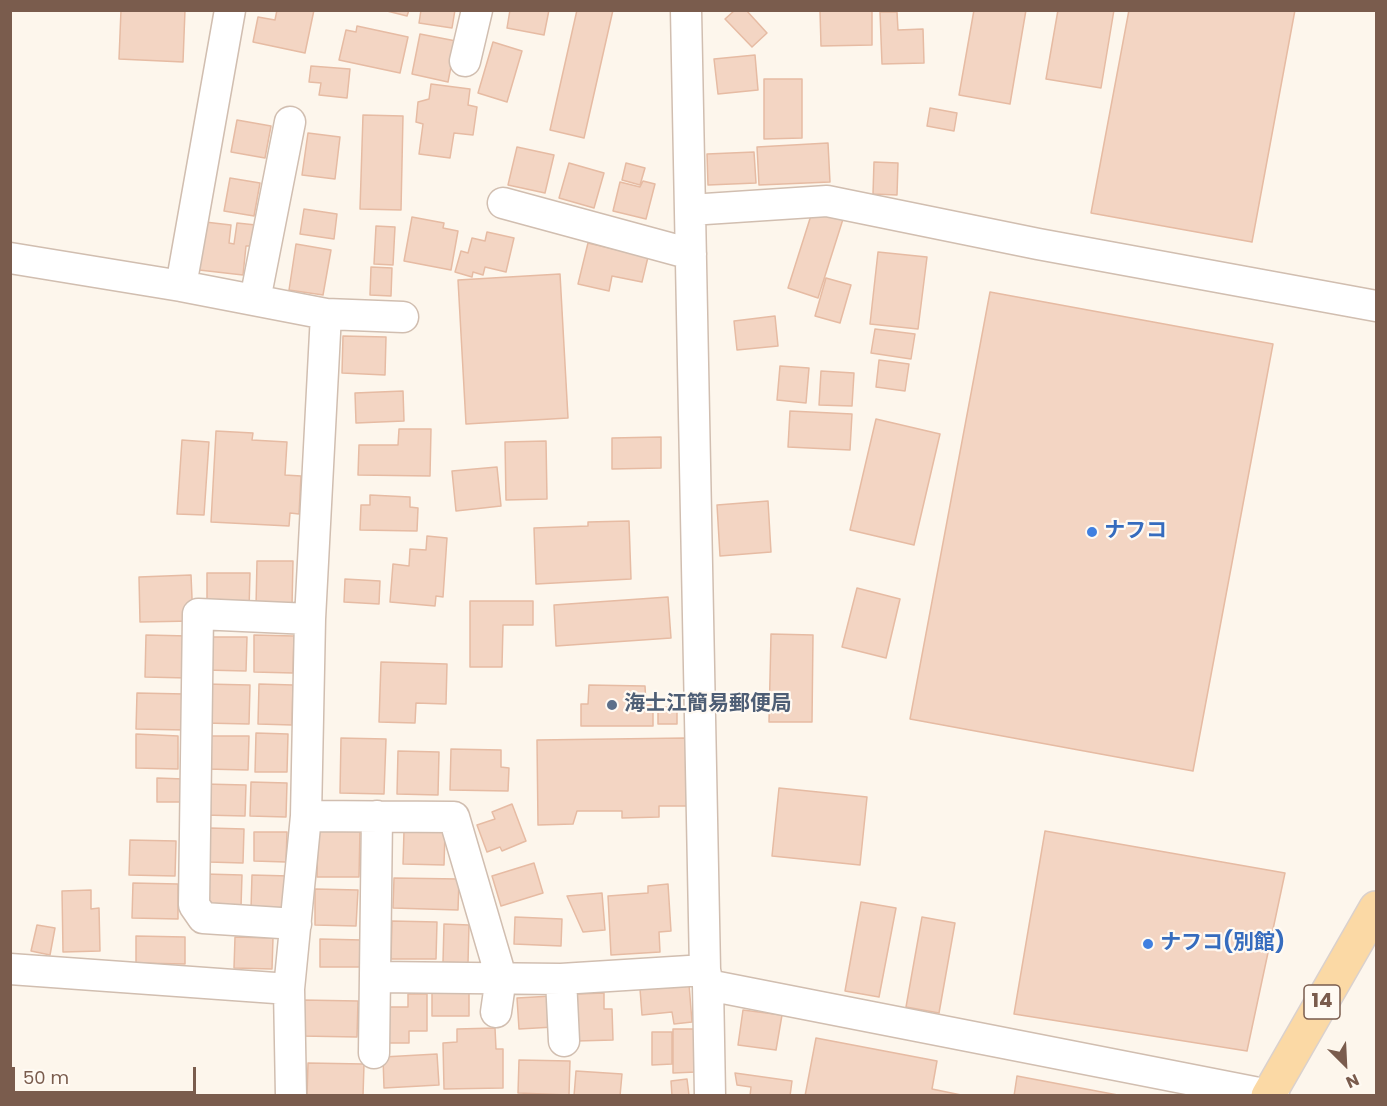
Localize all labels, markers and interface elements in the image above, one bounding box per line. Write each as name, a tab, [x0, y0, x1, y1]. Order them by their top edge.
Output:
place label: ナフコ	[1104, 519, 1167, 545]
marker: ナフコ	[1085, 525, 1099, 539]
place label: 海士江簡易郵便局	[624, 692, 792, 718]
marker: 海士江簡易郵便局	[605, 698, 619, 712]
place label: ナフコ(別館)	[1160, 931, 1285, 957]
marker: ナフコ(別館)	[1141, 937, 1155, 951]
road number: 14	[1304, 985, 1340, 1019]
north arrow	[1315, 1034, 1375, 1094]
scale bar	[15, 1055, 200, 1093]
text: 50 m	[23, 1065, 69, 1090]
text: N	[1342, 1068, 1363, 1094]

